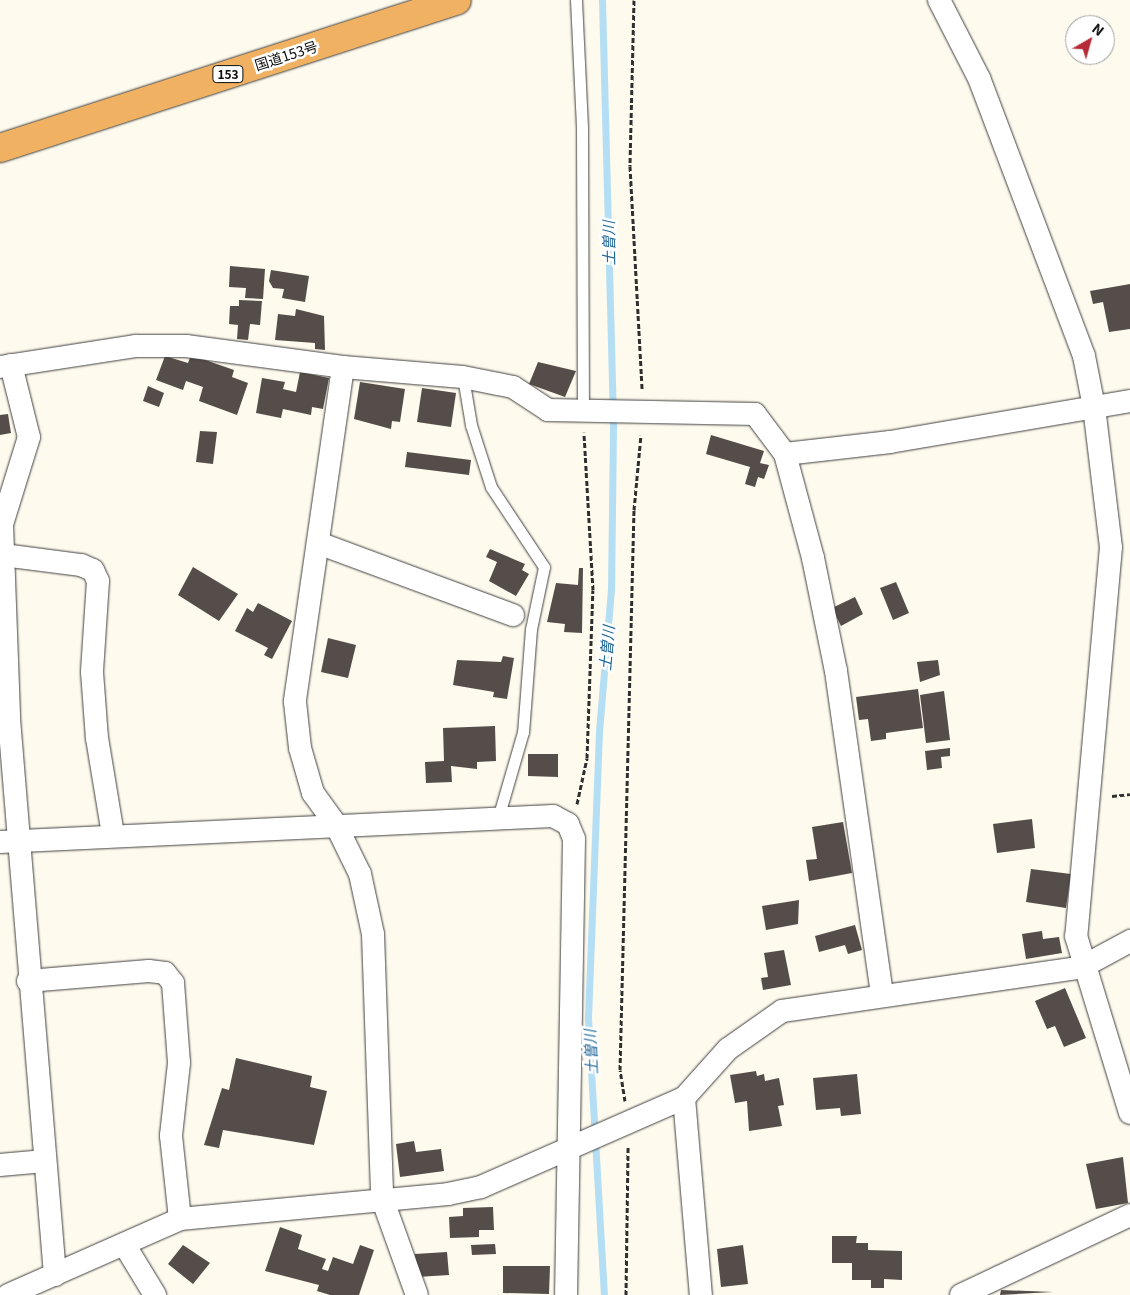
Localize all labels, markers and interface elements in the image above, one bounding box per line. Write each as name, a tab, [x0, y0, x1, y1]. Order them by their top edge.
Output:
north arrow	[1065, 15, 1115, 65]
text: N	[1088, 18, 1109, 40]
street label: 国道153号	[252, 37, 320, 73]
road number: 153	[212, 64, 244, 84]
water label: 土曽川	[599, 220, 617, 266]
water label: 土曽川	[595, 625, 617, 671]
water label: 土曽川	[580, 1029, 600, 1075]

